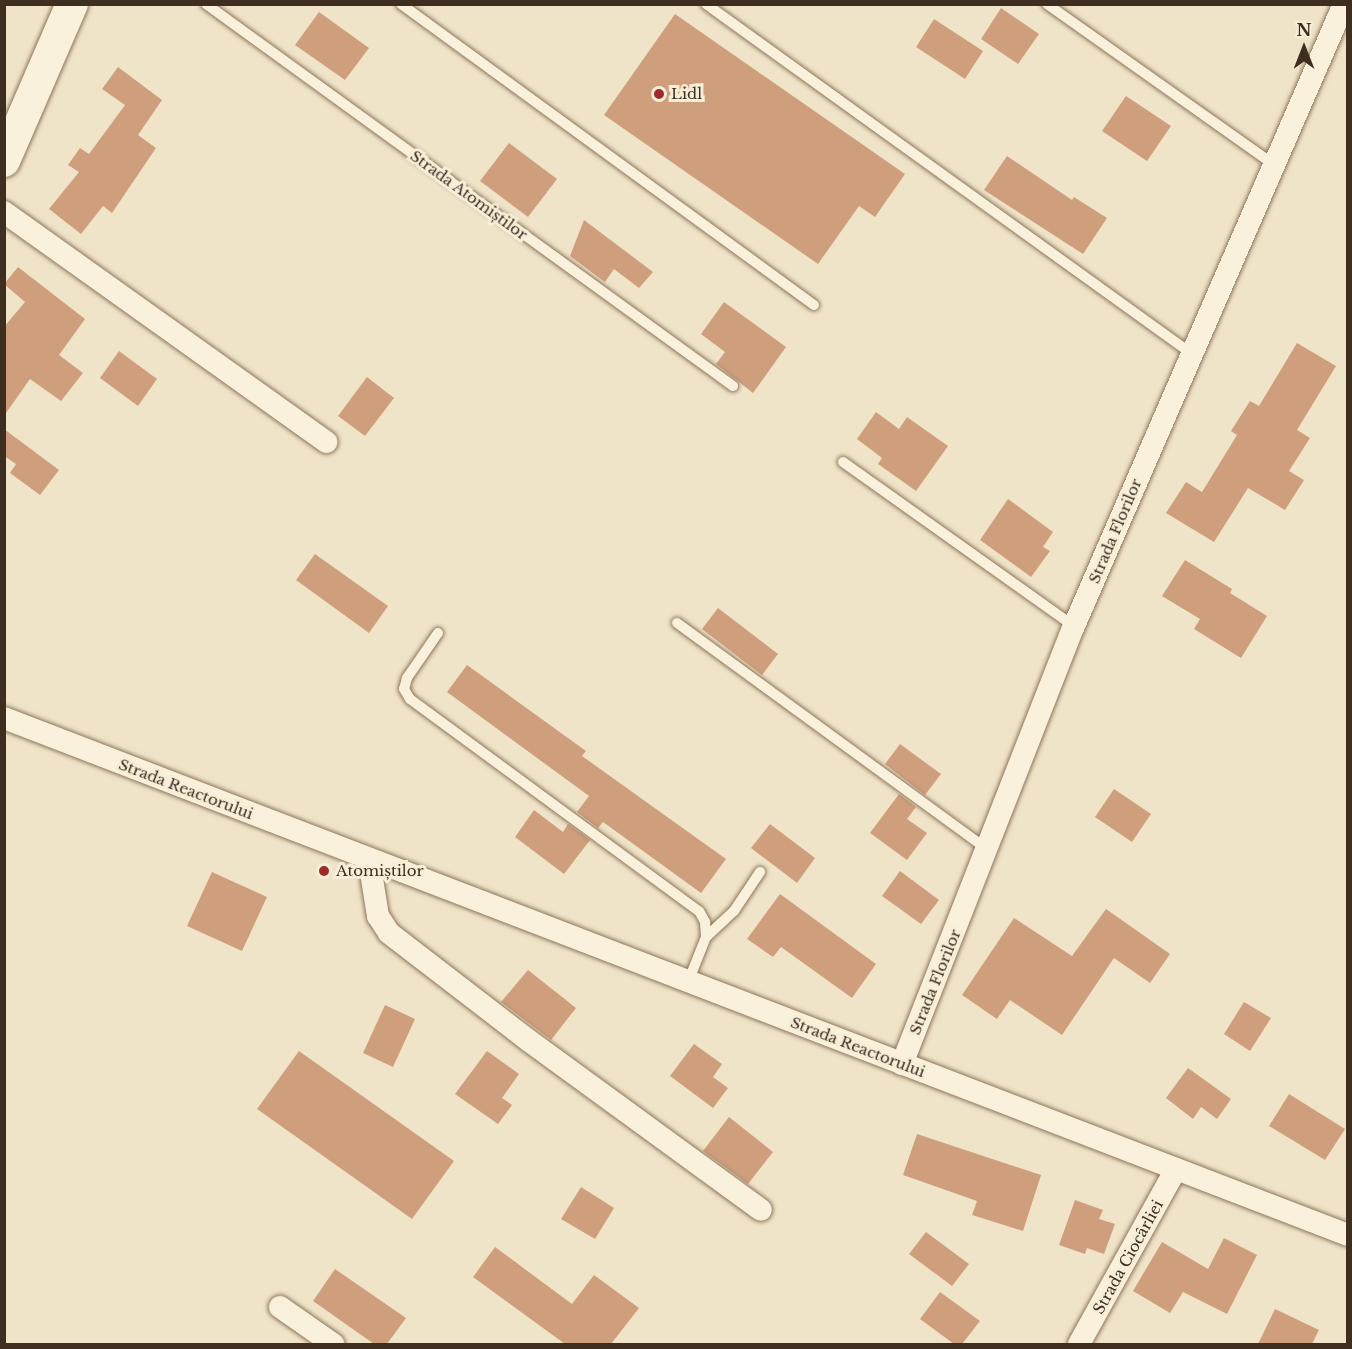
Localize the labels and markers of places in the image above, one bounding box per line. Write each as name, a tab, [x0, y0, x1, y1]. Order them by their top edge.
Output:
place label: Lidl	[671, 85, 702, 103]
marker: Lidl	[652, 87, 666, 101]
place label: Atomiștilor	[336, 862, 424, 880]
marker: Atomiștilor	[317, 864, 331, 878]

